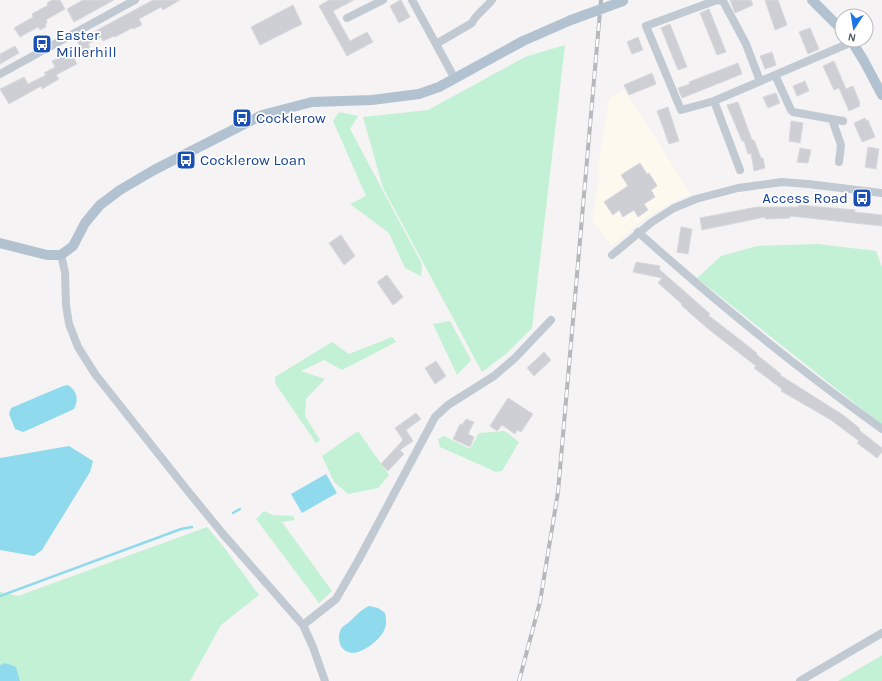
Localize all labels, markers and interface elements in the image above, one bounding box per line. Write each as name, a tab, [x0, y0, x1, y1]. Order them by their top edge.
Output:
north arrow	[834, 8, 874, 48]
place label: Easter Millerhill	[56, 26, 117, 61]
text: N	[847, 30, 857, 44]
bus stop icon: Easter Millerhill	[31, 33, 53, 55]
bus stop icon: Cocklerow	[231, 107, 253, 129]
place label: Cocklerow	[256, 109, 326, 127]
bus stop icon: Cocklerow Loan	[175, 149, 197, 171]
place label: Cocklerow Loan	[200, 151, 306, 169]
bus stop icon: Access Road	[851, 187, 873, 209]
place label: Access Road	[762, 189, 848, 207]

